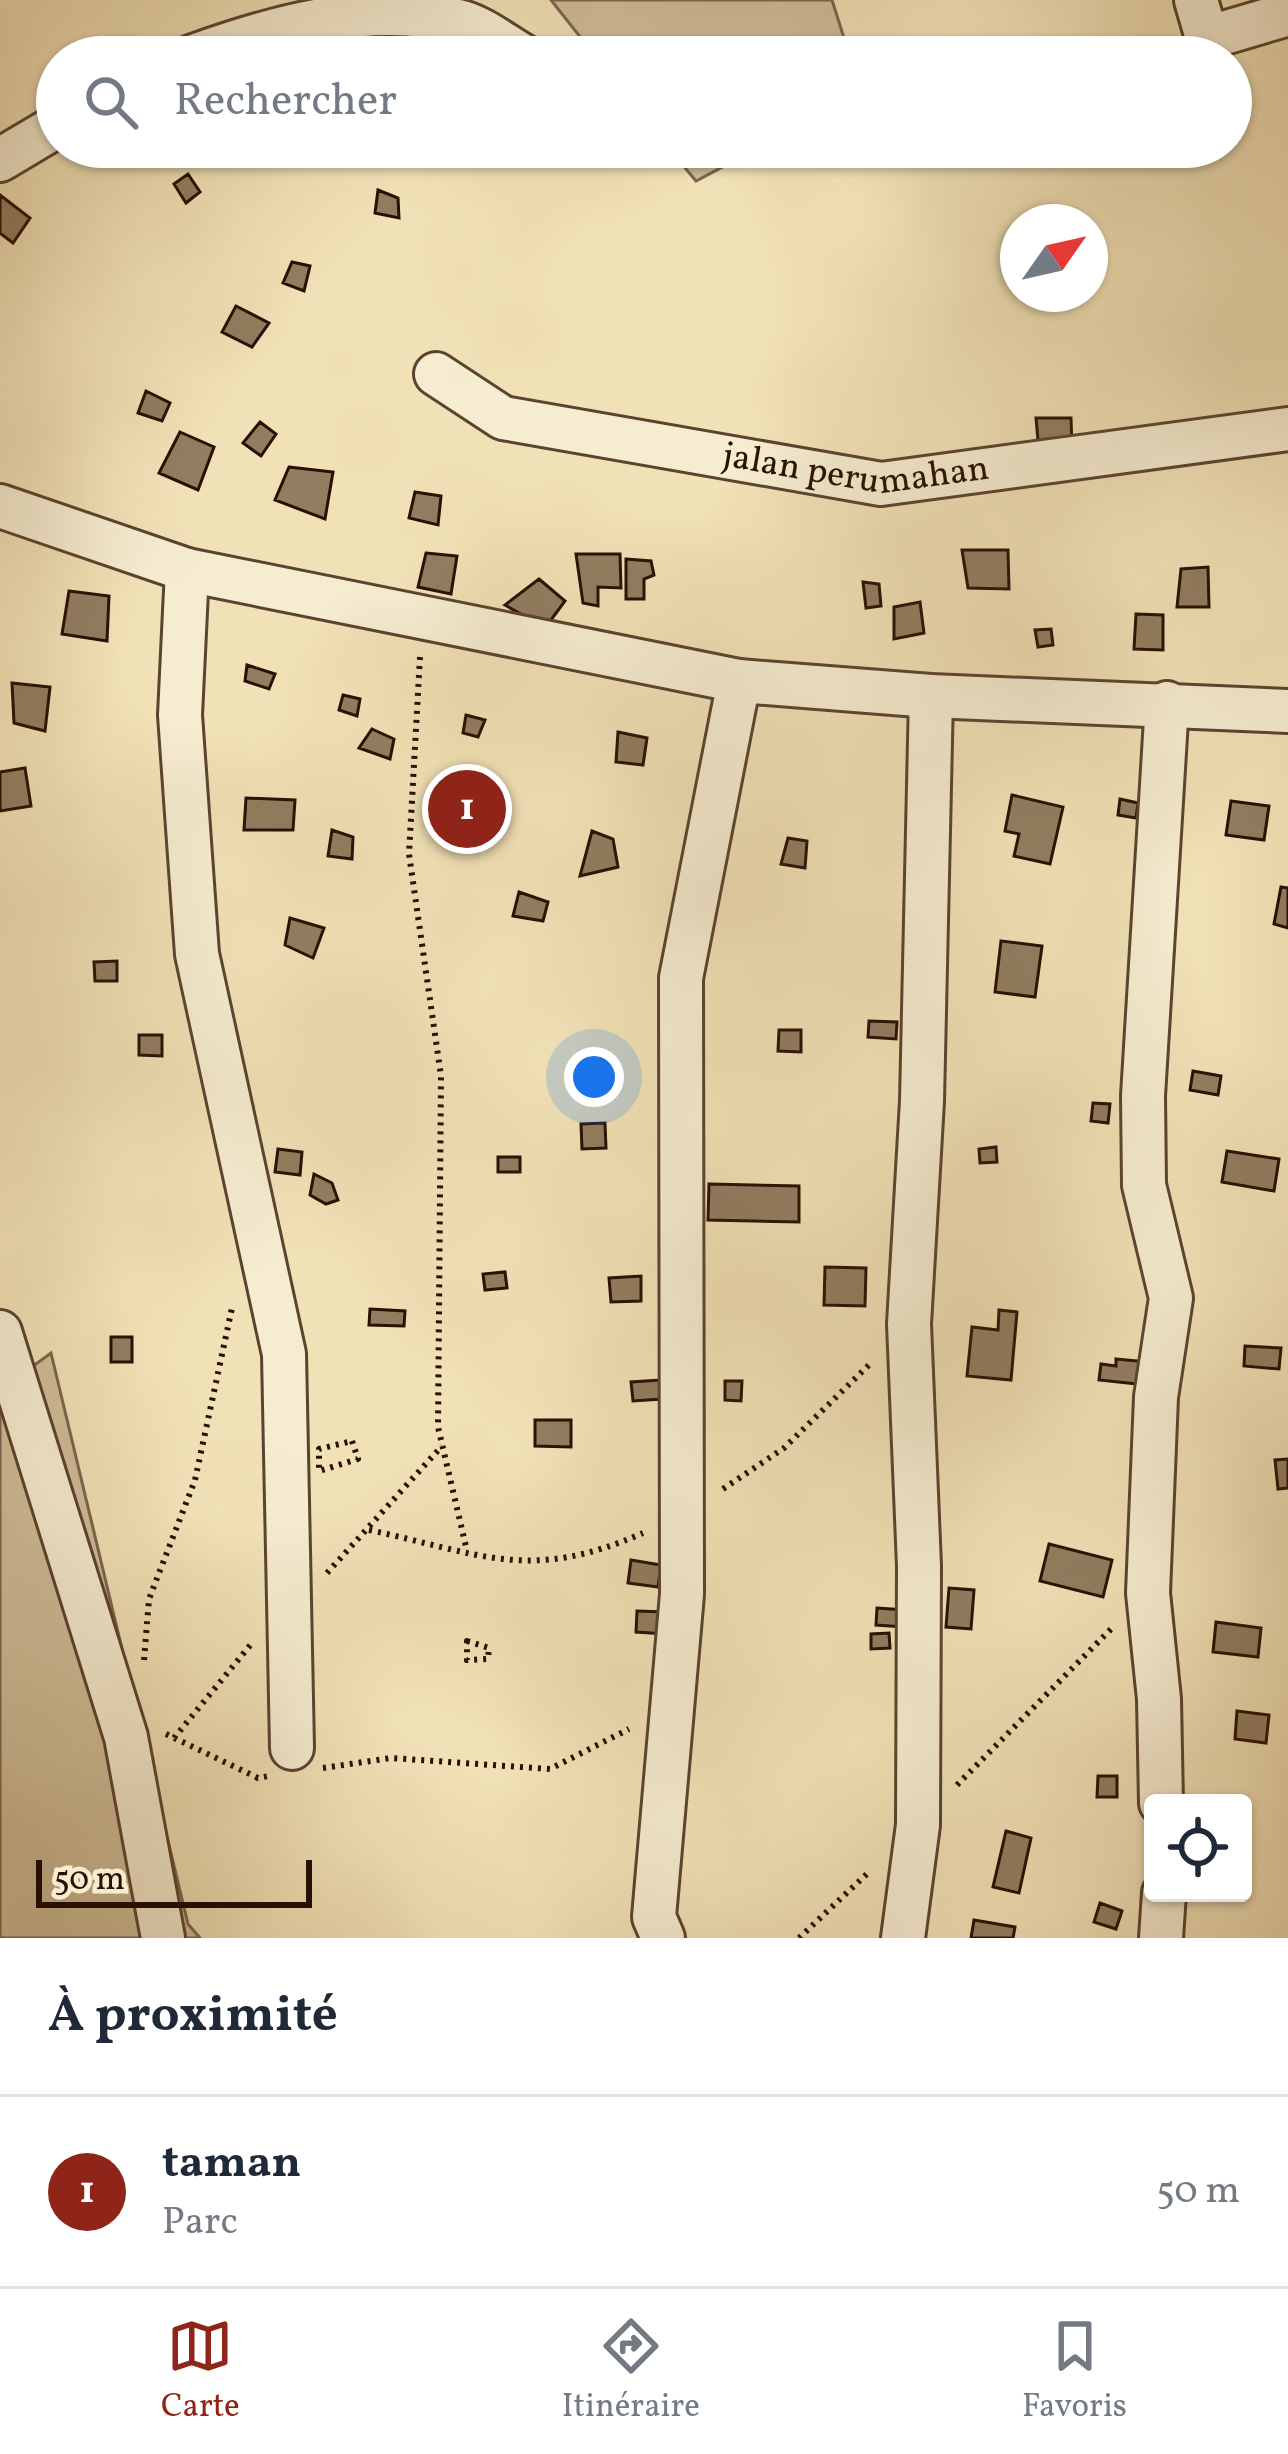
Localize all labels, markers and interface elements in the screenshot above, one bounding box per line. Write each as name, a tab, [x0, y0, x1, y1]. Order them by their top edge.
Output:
search box	[36, 36, 1252, 168]
icon: search	[78, 69, 144, 135]
text: Rechercher	[174, 71, 397, 134]
north arrow	[1000, 204, 1108, 312]
street label: jalan perumahan	[719, 432, 992, 509]
pin: 1	[428, 764, 506, 854]
your location	[564, 1047, 624, 1107]
map controls	[1144, 1794, 1252, 1902]
button: locate	[1144, 1794, 1252, 1902]
scale bar	[36, 1854, 312, 1907]
text: 50 m	[54, 1858, 125, 1904]
text: À proximité	[48, 1981, 338, 2052]
text: taman	[162, 2133, 301, 2196]
text: 1	[79, 2165, 95, 2219]
text: 50 m	[1156, 2165, 1240, 2219]
text: Parc	[162, 2196, 238, 2250]
tab: Carte	[161, 2313, 240, 2431]
tab: Itinéraire	[562, 2313, 700, 2431]
tab: Favoris	[1022, 2313, 1127, 2431]

